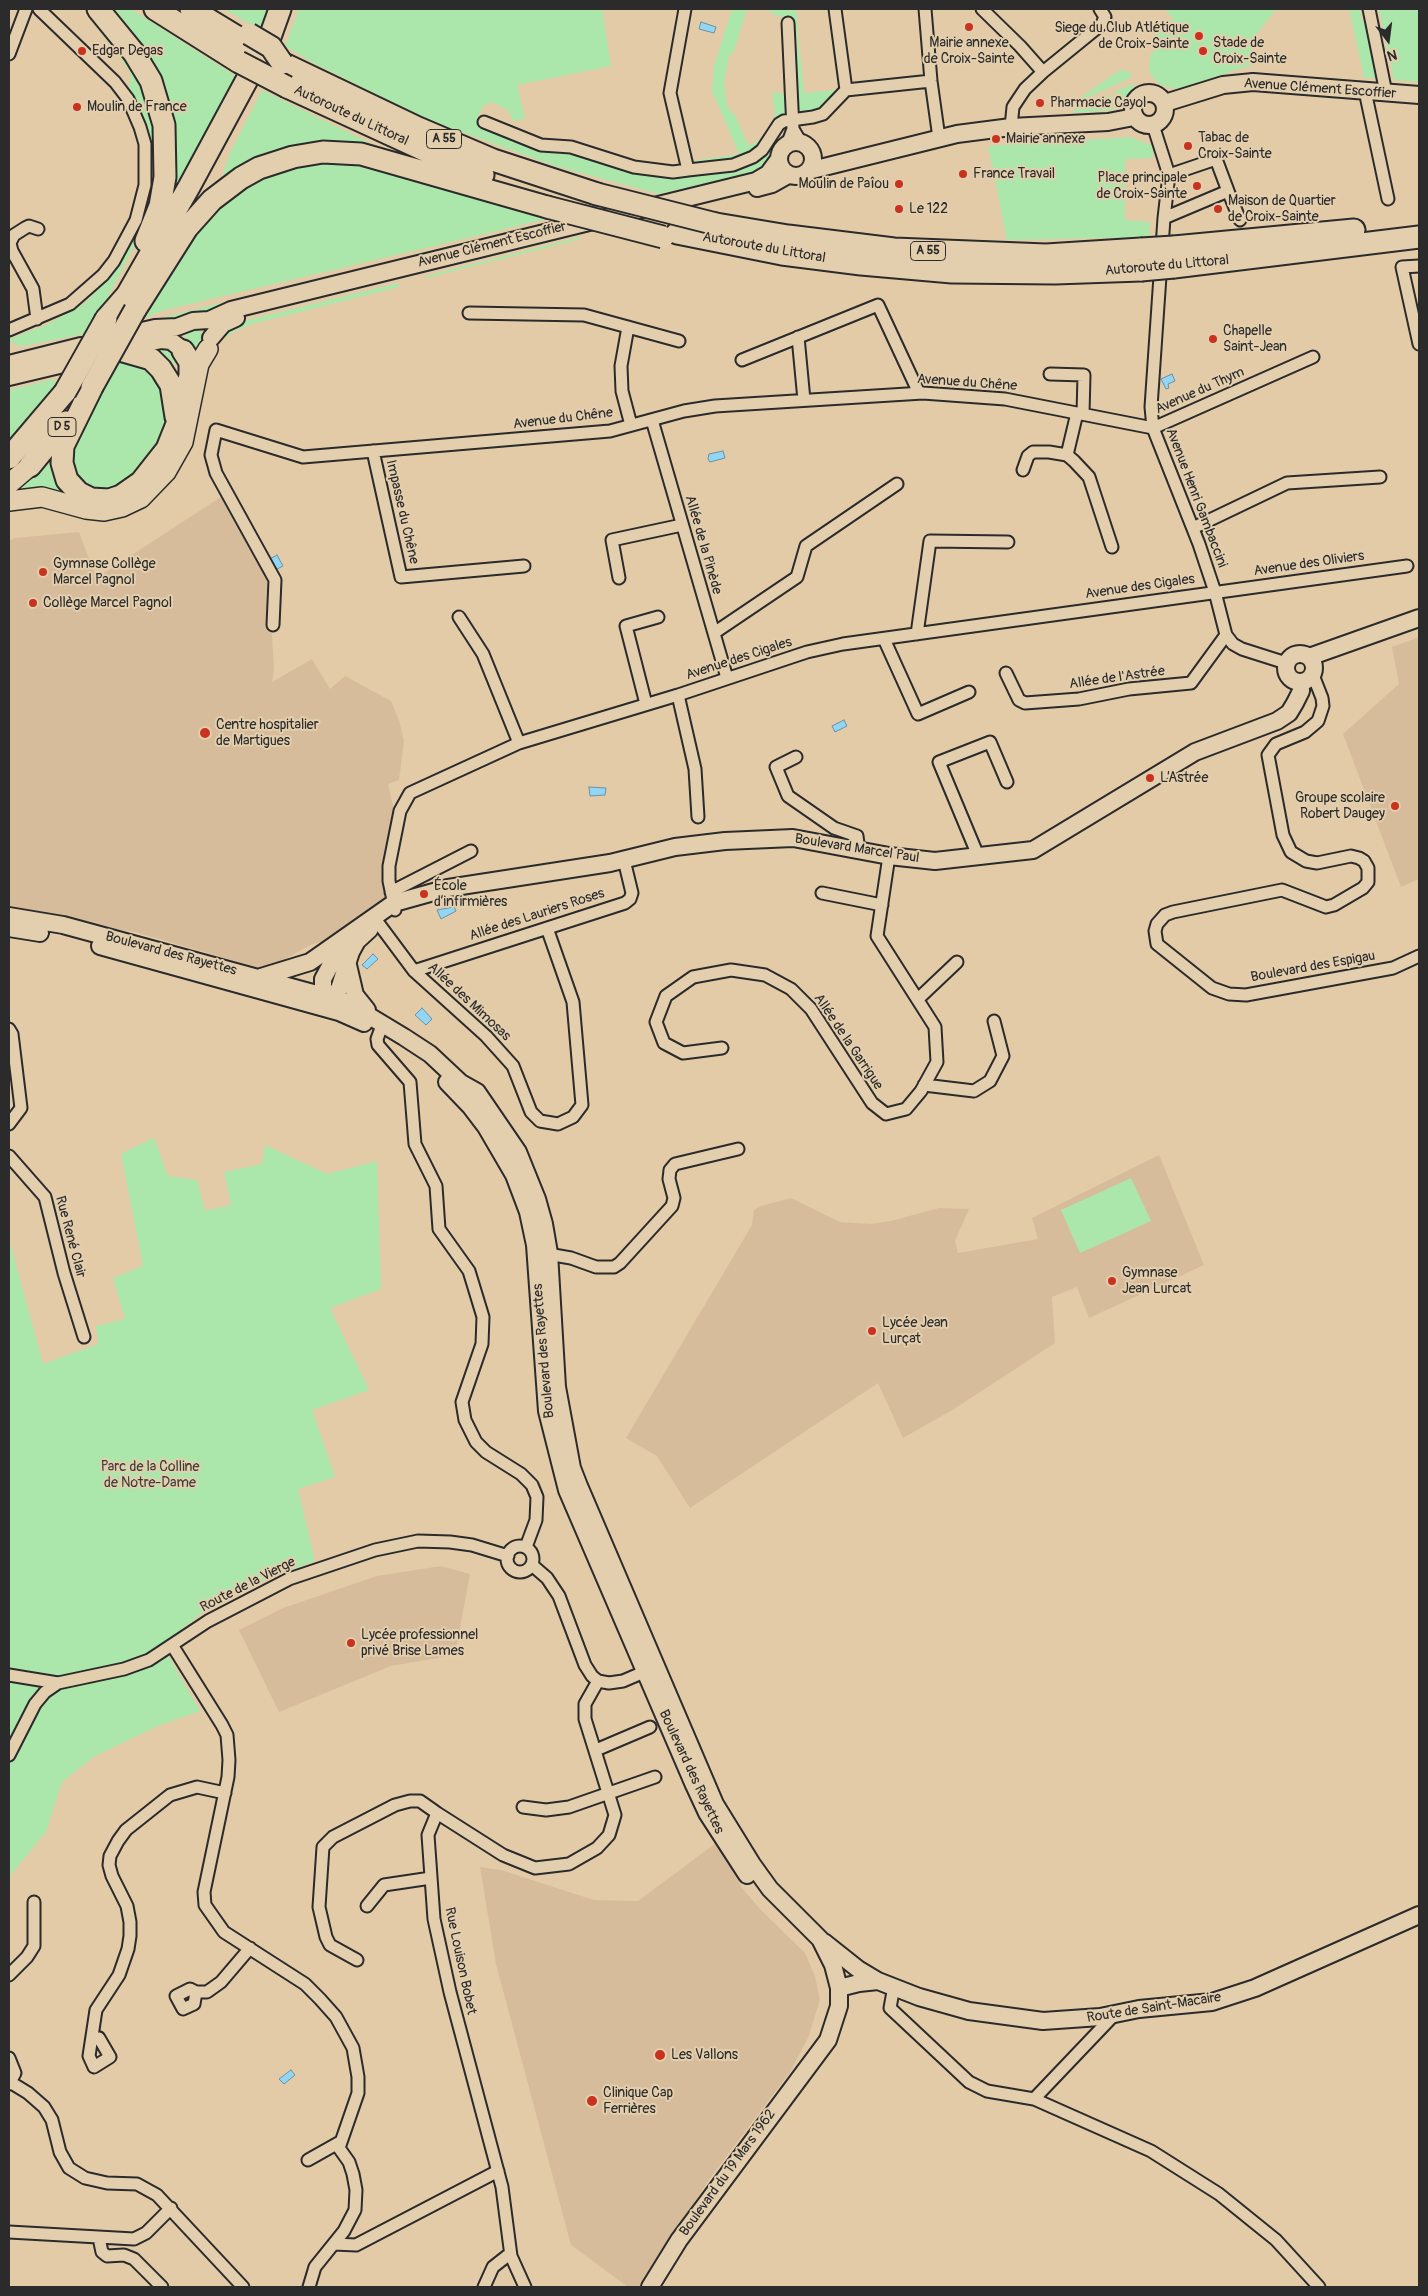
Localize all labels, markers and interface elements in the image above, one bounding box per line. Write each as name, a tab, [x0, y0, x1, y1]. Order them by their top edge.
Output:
north arrow	[1363, 15, 1413, 65]
place label: Siege du Club Atlétique de Croix-Sainte	[1054, 20, 1189, 52]
marker: Mairie annexe de Croix-Sainte	[963, 21, 975, 33]
marker: Siege du Club Atlétique de Croix-Sainte	[1193, 30, 1205, 42]
place label: Mairie annexe de Croix-Sainte	[924, 35, 1014, 68]
place label: Stade de Croix-Sainte	[1213, 35, 1287, 68]
place label: Edgar Degas	[92, 43, 163, 59]
marker: Edgar Degas	[76, 45, 88, 57]
marker: Stade de Croix-Sainte	[1197, 45, 1209, 57]
text: N	[1385, 46, 1399, 64]
street label: Avenue Clément Escoffier	[1243, 75, 1397, 103]
street label: Autoroute du Littoral	[291, 82, 411, 150]
place label: Pharmacie Cayol	[1050, 95, 1146, 111]
marker: Pharmacie Cayol	[1034, 97, 1046, 109]
place label: Moulin de France	[87, 99, 187, 115]
marker: Moulin de France	[71, 101, 83, 113]
road number: A 55	[426, 130, 462, 148]
place label: Tabac de Croix-Sainte	[1198, 130, 1272, 162]
place label: Mairie annexe	[1006, 131, 1085, 147]
marker: Mairie annexe	[990, 133, 1002, 145]
marker: Tabac de Croix-Sainte	[1182, 140, 1194, 152]
place label: France Travail	[973, 166, 1055, 182]
marker: France Travail	[957, 168, 969, 180]
place label: Place principale de Croix-Sainte	[1096, 170, 1187, 202]
place label: Moulin de Paîou	[798, 176, 889, 192]
marker: Moulin de Paîou	[893, 178, 905, 190]
marker: Place principale de Croix-Sainte	[1191, 180, 1203, 192]
place label: Maison de Quartier de Croix-Sainte	[1228, 193, 1336, 226]
place label: Le 122	[909, 201, 948, 217]
marker: Le 122	[893, 203, 905, 215]
marker: Maison de Quartier de Croix-Sainte	[1212, 203, 1224, 215]
street label: Avenue Clément Escoffier	[416, 218, 568, 272]
street label: Autoroute du Littoral	[701, 229, 827, 267]
road number: A 55	[910, 242, 946, 260]
street label: Autoroute du Littoral	[1104, 252, 1230, 280]
place label: Chapelle Saint-Jean	[1223, 323, 1287, 356]
marker: Chapelle Saint-Jean	[1207, 333, 1219, 345]
street label: Avenue du Thym	[1153, 364, 1247, 418]
street label: Avenue du Chêne	[916, 371, 1018, 395]
street label: Avenue du Chêne	[512, 405, 614, 433]
road number: D 5	[48, 418, 76, 437]
street label: Avenue Henri Gambaccini	[1162, 426, 1230, 570]
street label: Impasse du Chêne	[382, 458, 422, 566]
street label: Allée de la Pinède	[681, 494, 725, 596]
street label: Avenue des Oliviers	[1253, 548, 1365, 580]
place label: Gymnase Collège Marcel Pagnol	[53, 556, 156, 588]
marker: Gymnase Collège Marcel Pagnol	[37, 566, 49, 578]
street label: Avenue des Cigales	[1084, 571, 1196, 603]
place label: Collège Marcel Pagnol	[43, 595, 172, 611]
marker: Collège Marcel Pagnol	[27, 597, 39, 609]
street label: Avenue des Cigales	[684, 634, 794, 684]
street label: Allée de l'Astrée	[1068, 663, 1166, 693]
place label: Centre hospitalier de Martigues	[216, 717, 319, 750]
marker: Centre hospitalier de Martigues	[198, 726, 212, 740]
place label: L’Astrée	[1160, 770, 1208, 786]
marker: L’Astrée	[1144, 772, 1156, 784]
place label: Groupe scolaire Robert Daugey	[1295, 790, 1385, 822]
marker: Groupe scolaire Robert Daugey	[1389, 800, 1401, 812]
street label: Boulevard Marcel Paul	[794, 831, 920, 867]
place label: École d’infirmières	[434, 878, 507, 910]
street label: Allée des Lauriers Roses	[467, 885, 607, 945]
marker: École d’infirmières	[418, 888, 430, 900]
street label: Boulevard des Rayettes	[104, 928, 238, 980]
street label: Boulevard des Espigau	[1249, 948, 1377, 986]
street label: Allée des Mimosas	[424, 959, 514, 1045]
street label: Allée de la Garrigue	[810, 991, 886, 1093]
street label: Rue René Clair	[51, 1194, 89, 1280]
place label: Gymnase Jean Lurcat	[1122, 1265, 1191, 1298]
marker: Gymnase Jean Lurcat	[1106, 1275, 1118, 1287]
street label: Boulevard des Rayettes	[530, 1283, 558, 1419]
place label: Lycée Jean Lurçat	[882, 1315, 948, 1348]
marker: Lycée Jean Lurçat	[866, 1325, 878, 1337]
park label: Parc de la Colline de Notre-Dame	[101, 1459, 199, 1491]
street label: Route de la Vierge	[198, 1554, 298, 1616]
place label: Lycée professionnel privé Brise Lames	[361, 1627, 478, 1660]
marker: Lycée professionnel privé Brise Lames	[345, 1637, 357, 1649]
street label: Boulevard des Rayettes	[655, 1707, 727, 1837]
street label: Rue Louison Bobet	[440, 1906, 480, 2016]
street label: Route de Saint-Macaire	[1086, 1989, 1222, 2027]
place label: Les Vallons	[671, 2047, 738, 2063]
marker: Les Vallons	[653, 2048, 667, 2062]
place label: Clinique Cap Ferrières	[603, 2085, 673, 2118]
marker: Clinique Cap Ferrières	[585, 2094, 599, 2108]
street label: Boulevard du 19 Mars 1962	[676, 2106, 780, 2240]

